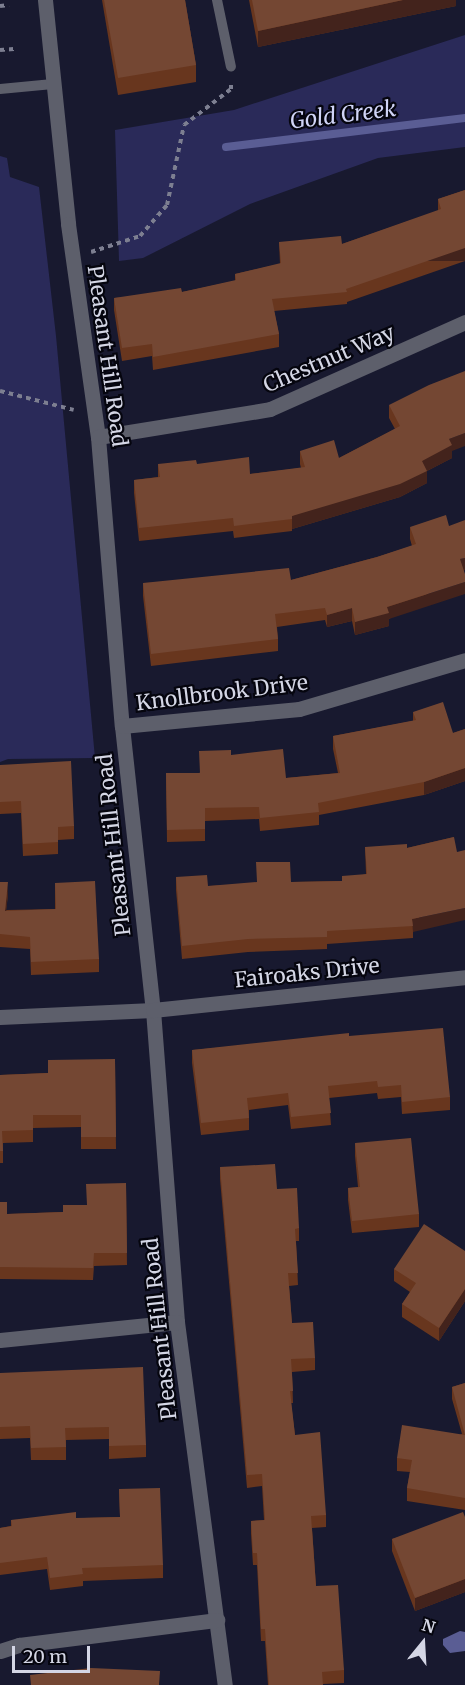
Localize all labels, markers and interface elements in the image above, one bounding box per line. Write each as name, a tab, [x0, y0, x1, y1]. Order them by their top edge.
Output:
water label: Gold Creek	[288, 95, 398, 135]
street label: Pleasant Hill Road	[82, 264, 132, 448]
street label: Chestnut Way	[260, 320, 398, 398]
street label: Knollbrook Drive	[135, 670, 309, 716]
street label: Pleasant Hill Road	[92, 753, 136, 937]
street label: Fairoaks Drive	[233, 953, 381, 993]
street label: Pleasant Hill Road	[138, 1237, 182, 1421]
north arrow	[393, 1613, 453, 1673]
text: N	[419, 1614, 438, 1637]
scale bar	[15, 1634, 93, 1672]
text: 20 m	[23, 1645, 67, 1668]

